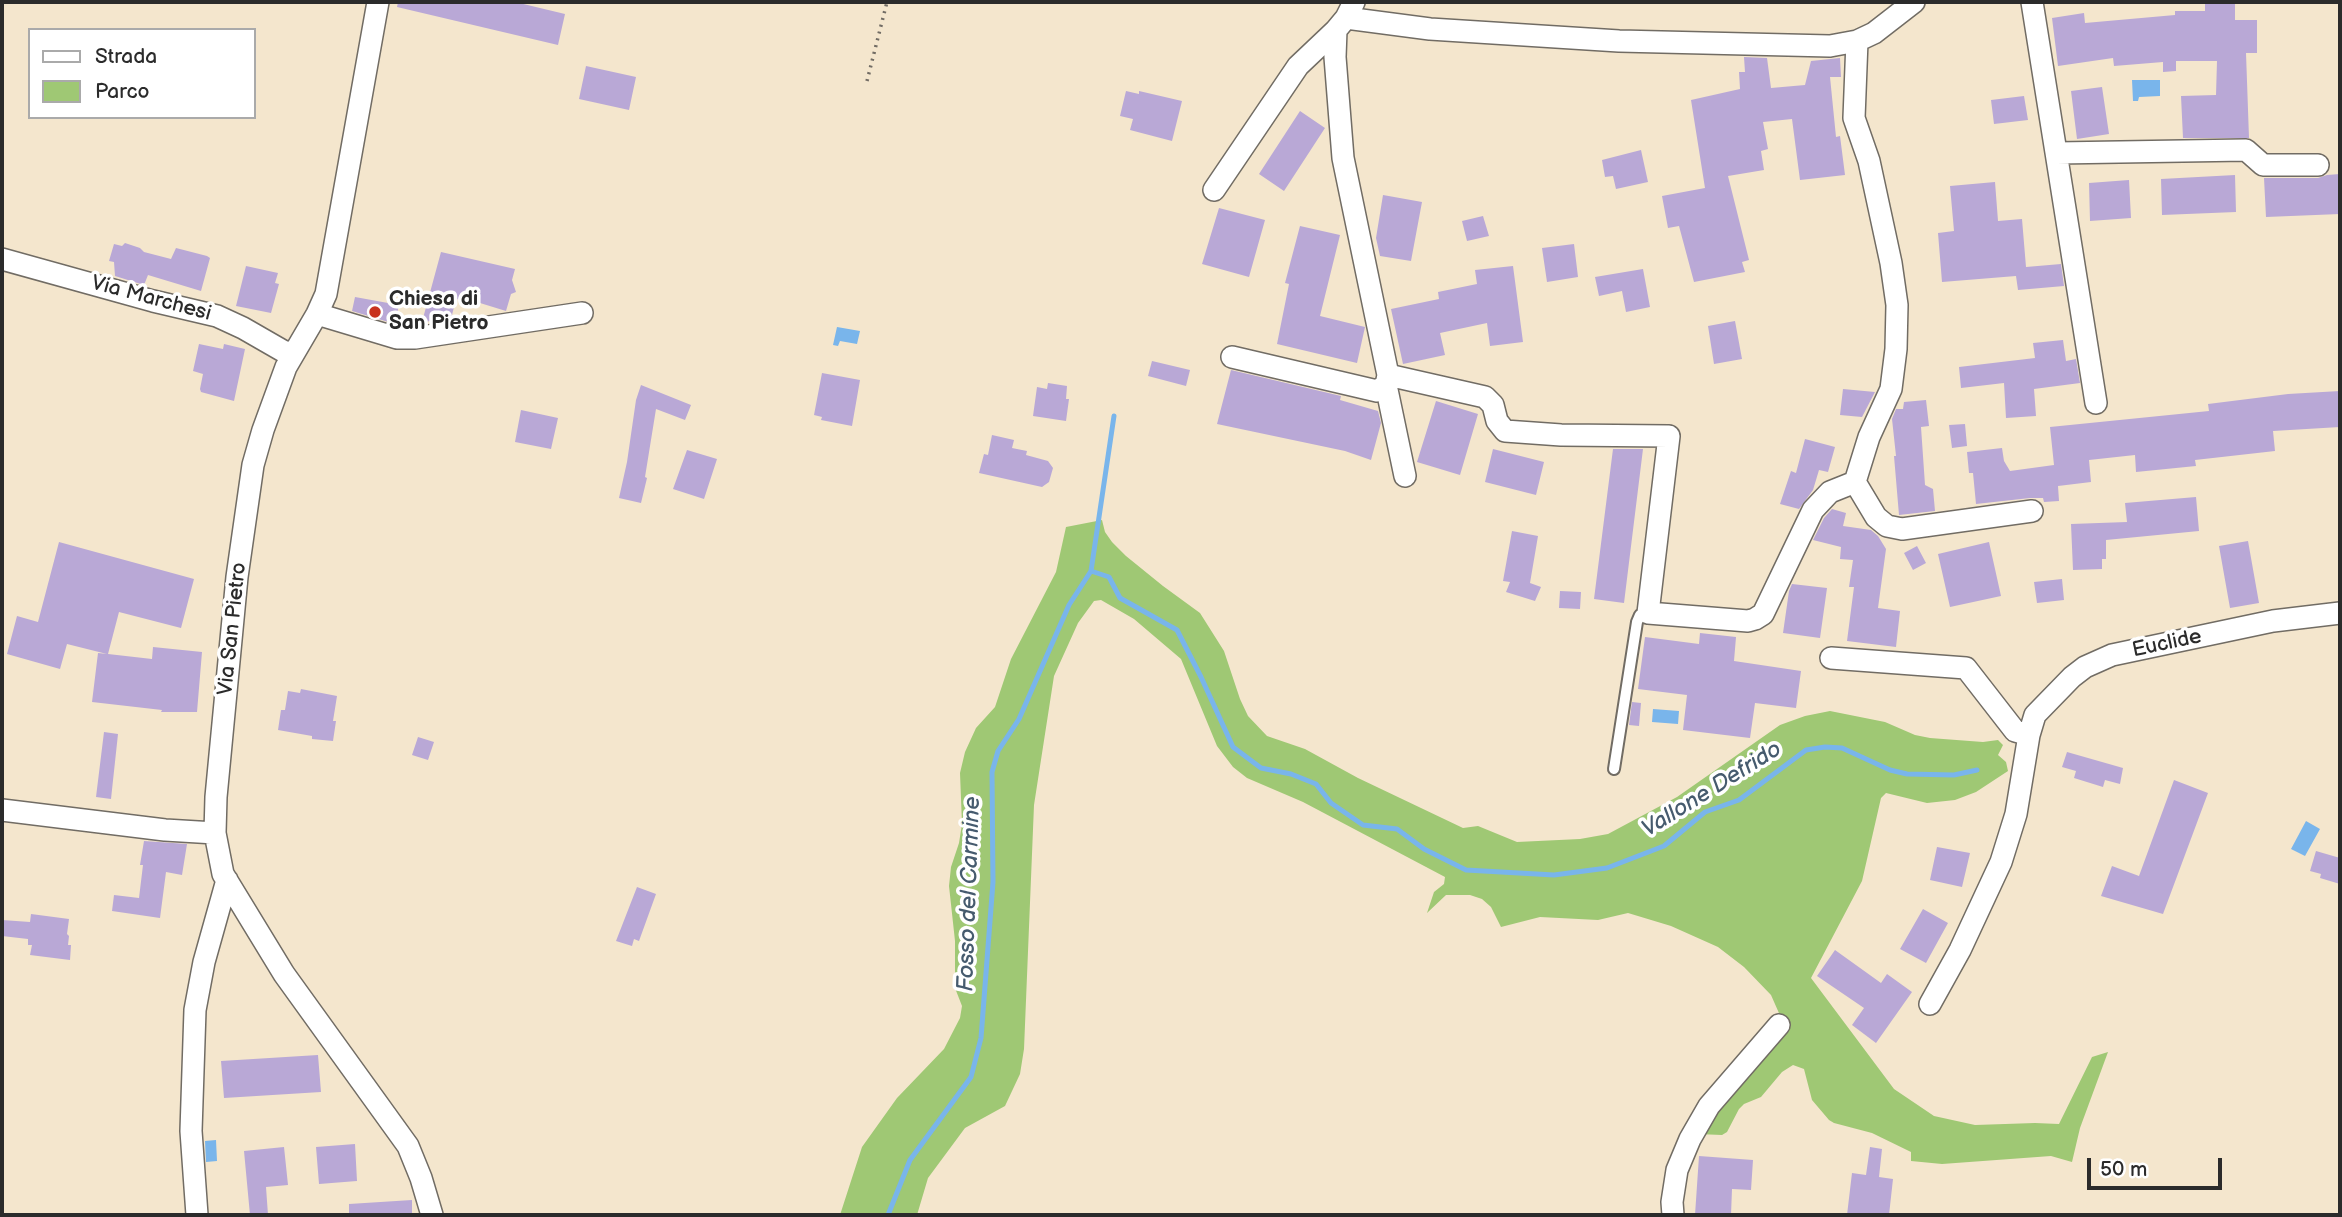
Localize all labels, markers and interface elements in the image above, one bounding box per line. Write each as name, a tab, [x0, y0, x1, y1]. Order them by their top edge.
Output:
legend	[28, 28, 256, 119]
text: Strada	[95, 44, 157, 69]
text: Parco	[95, 79, 150, 104]
street label: Via Marchesi	[88, 271, 214, 327]
place label: Chiesa di San Pietro	[389, 287, 488, 337]
marker: Chiesa di San Pietro	[367, 304, 383, 320]
street label: Via San Pietro	[213, 561, 253, 697]
street label: Euclide	[2130, 624, 2204, 664]
water label: Vallone Defrido	[1637, 736, 1787, 844]
water label: Fosso del Carmine	[953, 796, 987, 992]
scale bar	[2090, 1144, 2225, 1188]
text: 50 m	[2100, 1157, 2147, 1182]

